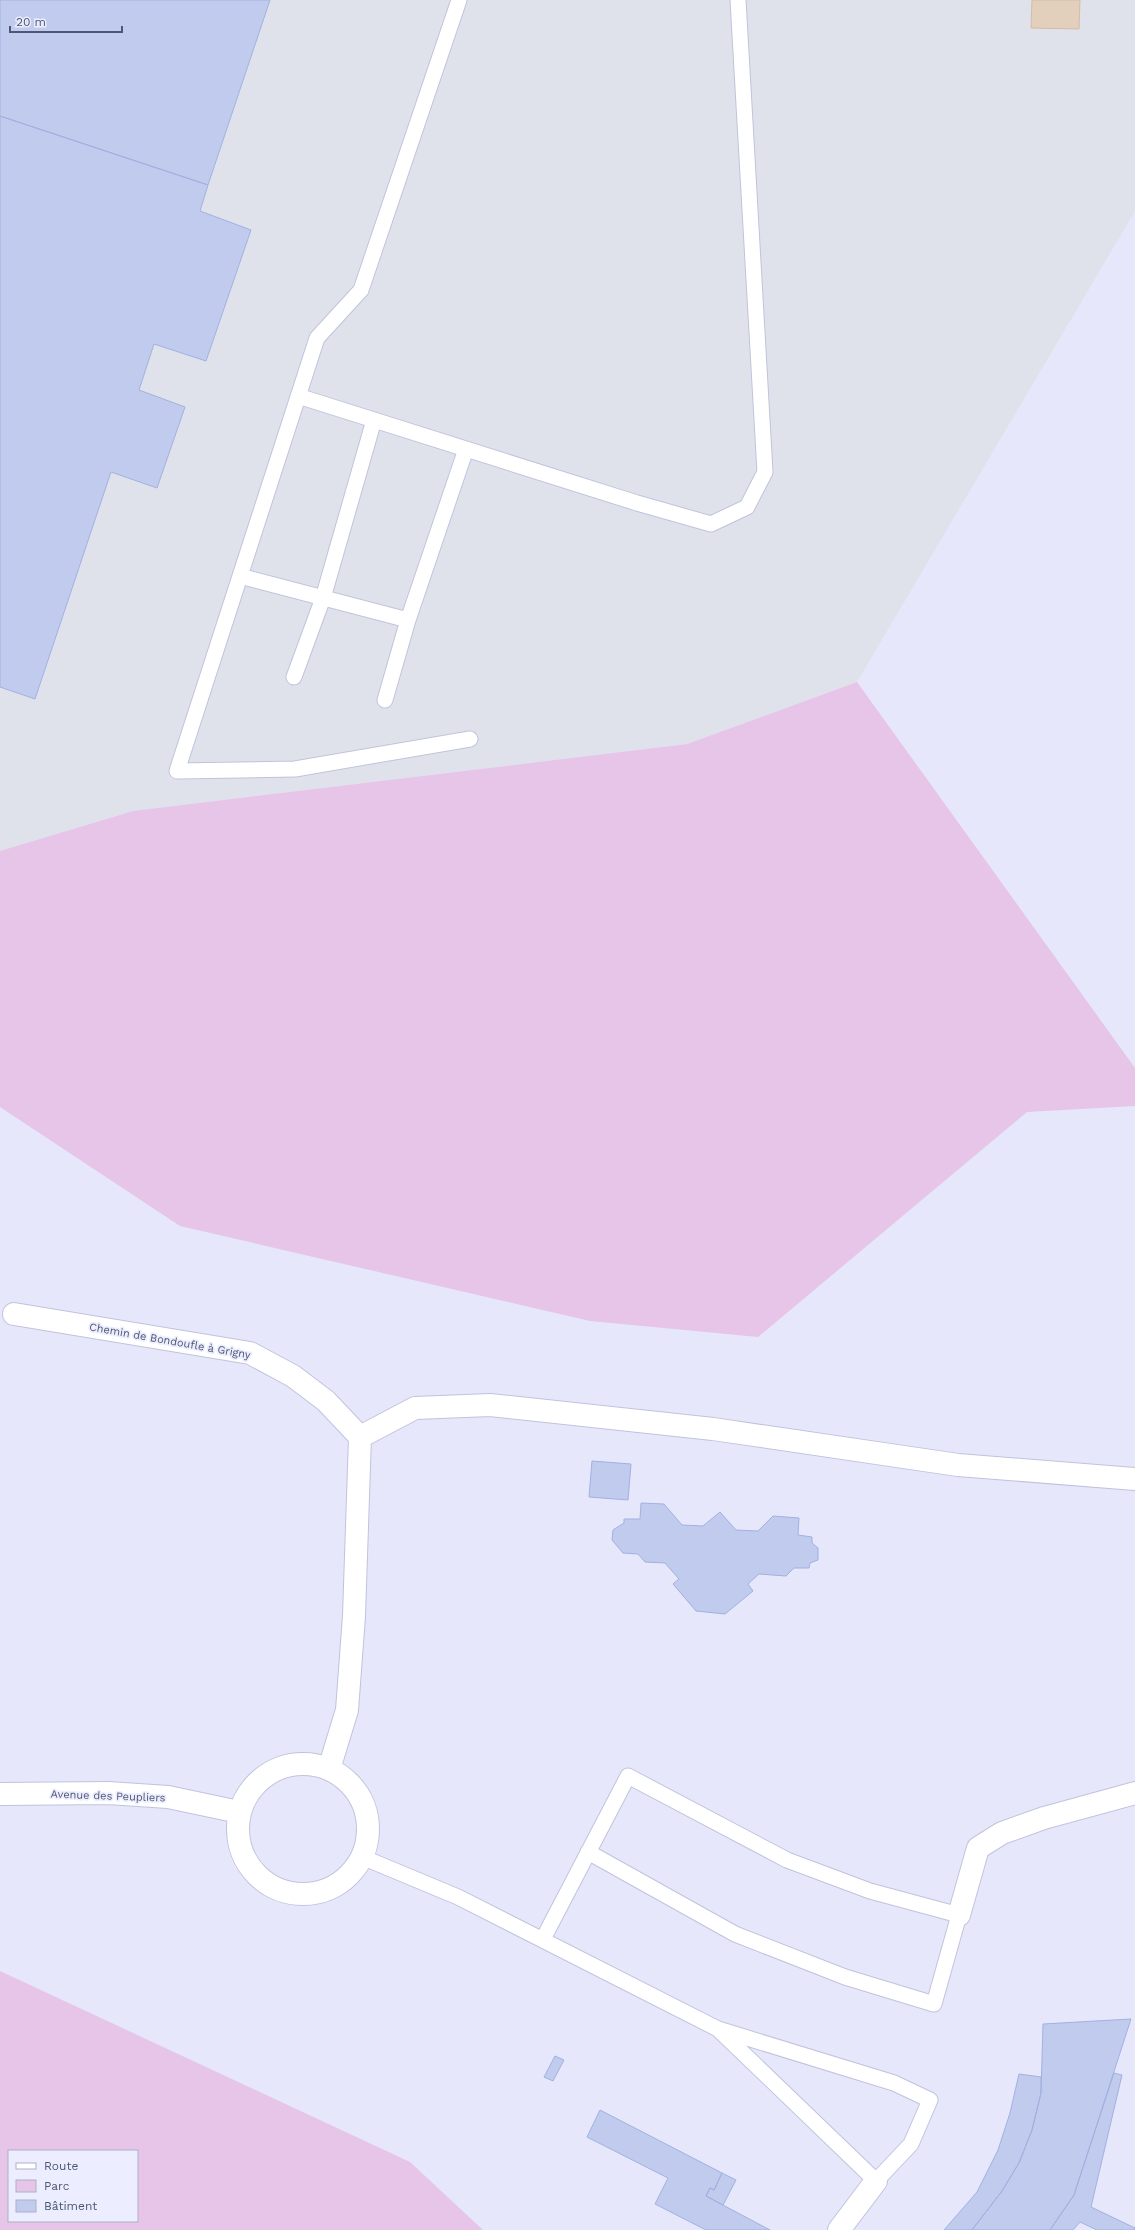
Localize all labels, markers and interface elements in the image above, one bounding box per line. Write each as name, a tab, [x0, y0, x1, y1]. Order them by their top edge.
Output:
scale bar	[10, 8, 122, 34]
text: 20 m	[16, 15, 46, 29]
street label: Chemin de Bondoufle à Grigny	[88, 1320, 252, 1362]
street label: Avenue des Peupliers	[50, 1788, 166, 1805]
legend	[8, 2150, 138, 2222]
text: Route	[44, 2159, 78, 2173]
text: Parc	[44, 2179, 70, 2193]
text: Bâtiment	[44, 2199, 97, 2213]

